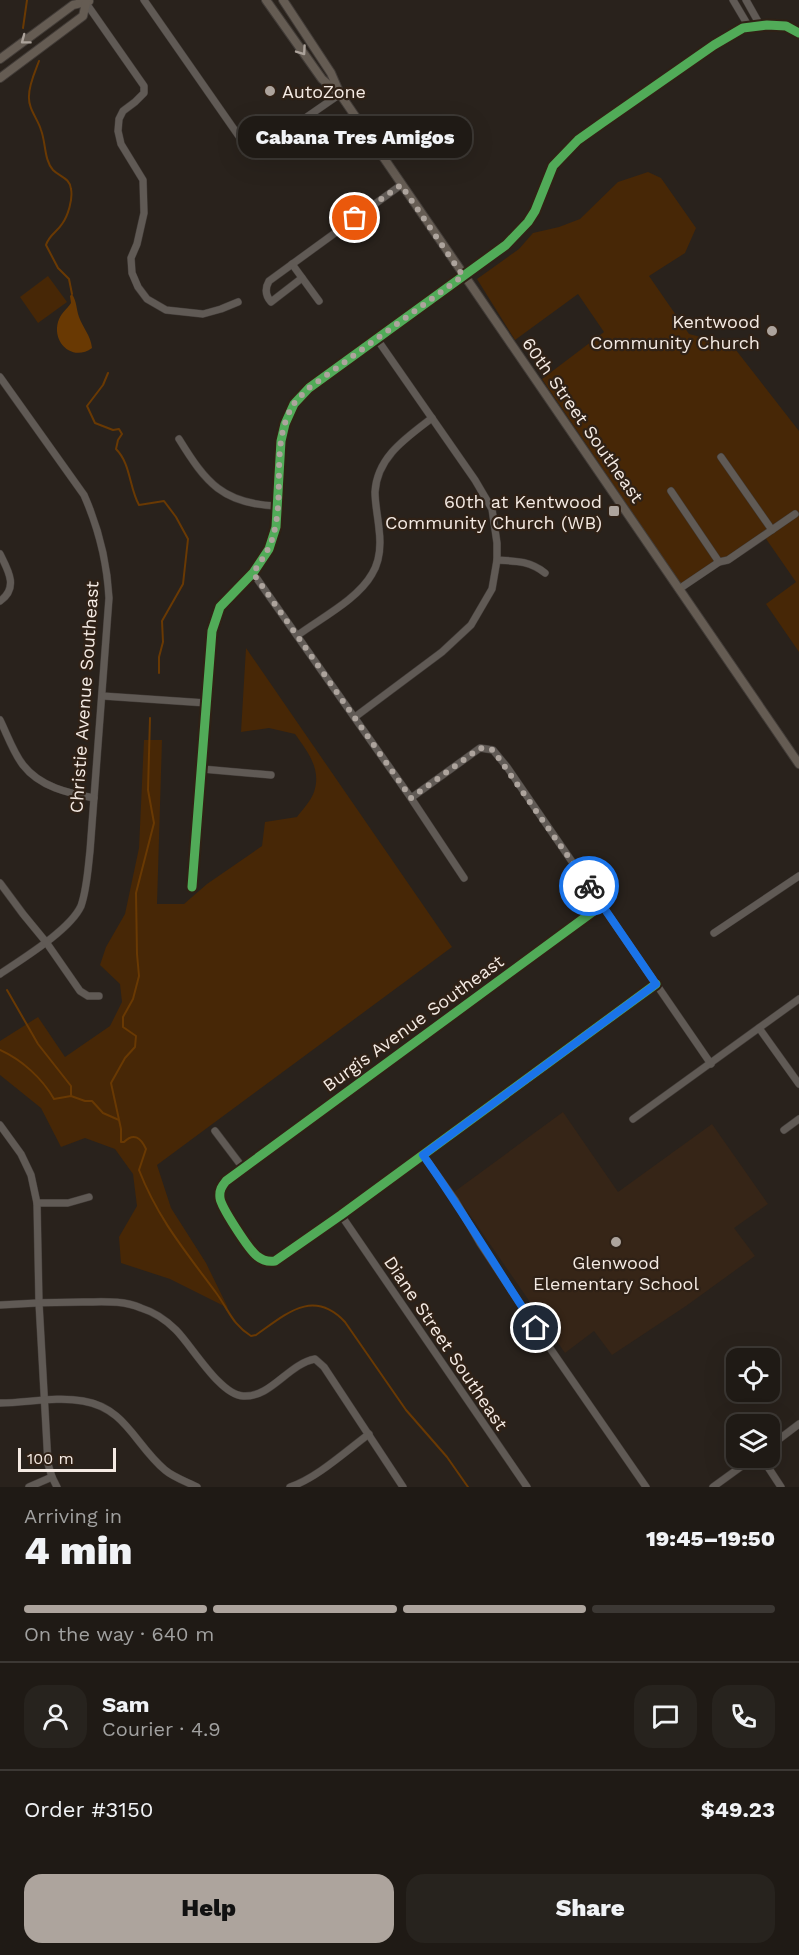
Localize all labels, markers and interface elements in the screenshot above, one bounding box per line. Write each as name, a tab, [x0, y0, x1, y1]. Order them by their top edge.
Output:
one-way arrow	[21, 33, 32, 44]
one-way arrow	[295, 45, 306, 56]
place label: AutoZone	[282, 81, 366, 102]
marker: AutoZone	[263, 84, 277, 98]
callout: Cabana Tres Amigos	[238, 116, 472, 158]
text: Cabana Tres Amigos	[255, 125, 455, 149]
pin	[329, 192, 380, 243]
icon: bag	[338, 201, 371, 234]
place label: Kentwood Community Church	[590, 311, 760, 353]
marker: Kentwood Community Church	[765, 324, 779, 338]
street label: 60th Street Southeast	[518, 333, 648, 507]
place label: 60th at Kentwood Community Church (WB)	[385, 491, 602, 533]
marker: 60th at Kentwood Community Church (WB)	[607, 504, 621, 518]
street label: Christie Avenue Southeast	[65, 580, 103, 814]
courier	[559, 856, 619, 916]
icon: bike	[573, 870, 606, 903]
street label: Burgis Avenue Southeast	[318, 950, 508, 1096]
marker: Glenwood Elementary School	[609, 1235, 623, 1249]
street label: Diane Street Southeast	[380, 1252, 512, 1434]
place label: Glenwood Elementary School	[533, 1252, 699, 1294]
pin	[510, 1302, 561, 1353]
icon: home	[519, 1311, 552, 1344]
map controls	[726, 1348, 780, 1468]
button: locate	[726, 1348, 780, 1402]
button: layers	[726, 1414, 780, 1468]
scale bar	[18, 1445, 116, 1472]
text: 100 m	[27, 1449, 74, 1468]
text: Arriving in	[24, 1504, 122, 1528]
text: 19:45–19:50	[646, 1526, 775, 1551]
text: 4 min	[24, 1528, 133, 1573]
text: On the way · 640 m	[24, 1622, 214, 1646]
button: person	[24, 1685, 87, 1748]
button: chat	[634, 1685, 697, 1748]
button: phone	[712, 1685, 775, 1748]
text: Sam	[102, 1692, 150, 1717]
text: Courier · 4.9	[102, 1717, 221, 1741]
text: Order #3150	[24, 1797, 153, 1822]
text: $49.23	[701, 1797, 775, 1822]
button: Help	[24, 1874, 394, 1943]
button: Share	[406, 1874, 775, 1943]

